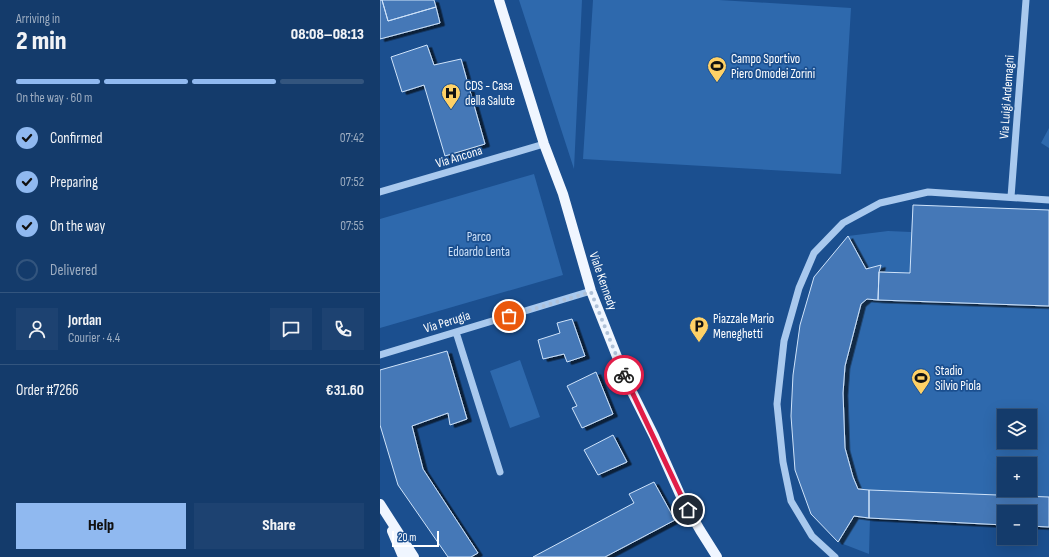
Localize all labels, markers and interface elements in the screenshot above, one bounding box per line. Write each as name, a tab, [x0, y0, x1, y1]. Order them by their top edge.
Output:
text: Arriving in	[16, 11, 60, 27]
text: 08:08–08:13	[291, 25, 364, 44]
text: 2 min	[16, 26, 66, 57]
place label: Campo Sportivo Piero Omodei Zorini	[731, 51, 815, 82]
street label: Via Luigi Ardemagni	[996, 54, 1018, 140]
sports icon: Campo Sportivo Piero Omodei Zorini	[706, 55, 728, 83]
place label: CDS - Casa della Salute	[465, 78, 515, 109]
hospital icon: CDS - Casa della Salute	[440, 82, 462, 110]
text: On the way · 60 m	[16, 90, 92, 106]
icon: check	[16, 127, 38, 149]
text: Confirmed	[50, 129, 103, 148]
text: 07:42	[340, 130, 364, 146]
street label: Via Ancona	[434, 142, 484, 172]
icon: check	[16, 171, 38, 193]
text: Preparing	[50, 173, 98, 192]
text: 07:52	[340, 174, 364, 190]
icon: check	[16, 215, 38, 237]
text: On the way	[50, 217, 105, 236]
text: 07:55	[340, 218, 364, 234]
park label: Parco Edoardo Lenta	[448, 229, 510, 260]
street label: Viale Kennedy	[586, 250, 620, 312]
text: Delivered	[50, 261, 97, 280]
pin	[492, 299, 526, 333]
icon: bag	[498, 305, 520, 327]
street label: Via Perugia	[422, 307, 472, 337]
button: person	[16, 308, 58, 350]
button: chat	[270, 308, 312, 350]
button: phone	[322, 308, 364, 350]
text: Jordan	[68, 311, 102, 330]
place label: Piazzale Mario Meneghetti	[713, 311, 774, 342]
parking icon: Piazzale Mario Meneghetti	[688, 315, 710, 343]
text: Courier · 4.4	[68, 330, 120, 346]
courier	[604, 355, 644, 395]
place label: Stadio Silvio Piola	[935, 363, 981, 394]
icon: bike	[613, 364, 635, 386]
sports icon: Stadio Silvio Piola	[910, 367, 932, 395]
text: Order #7266	[16, 381, 79, 400]
text: €31.60	[326, 381, 364, 400]
map controls	[997, 409, 1037, 545]
button: layers	[997, 409, 1037, 449]
button: +	[997, 457, 1037, 497]
pin	[671, 493, 705, 527]
icon: home	[677, 499, 699, 521]
button: Help	[16, 503, 186, 549]
button: Share	[194, 503, 364, 549]
button: −	[997, 505, 1037, 545]
scale bar	[392, 529, 439, 548]
text: 20 m	[398, 531, 416, 544]

